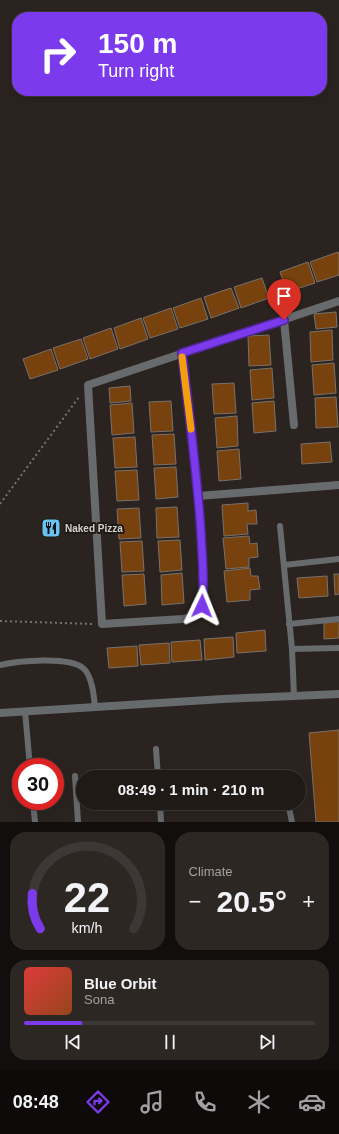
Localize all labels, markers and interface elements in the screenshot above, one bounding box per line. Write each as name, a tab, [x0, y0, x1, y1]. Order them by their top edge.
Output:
icon: right	[32, 28, 84, 80]
text: 150 m	[98, 28, 177, 59]
text: Turn right	[98, 61, 174, 81]
pin	[267, 279, 301, 320]
icon: arrive	[273, 285, 295, 307]
restaurant icon: Naked Pizza	[40, 517, 62, 539]
place label: Naked Pizza	[65, 523, 123, 534]
position arrow	[181, 585, 223, 627]
speed limit sign: 30	[12, 758, 64, 810]
text: 08:49 · 1 min · 210 m	[118, 781, 264, 798]
text: Climate	[189, 864, 233, 879]
text: 22	[64, 874, 110, 921]
text: 20.5°	[217, 885, 287, 918]
text: −	[189, 889, 201, 914]
text: +	[302, 889, 315, 914]
text: km/h	[72, 920, 103, 936]
text: Blue Orbit	[84, 975, 157, 992]
text: Sona	[84, 992, 114, 1007]
icon: previous	[62, 1031, 84, 1053]
icon: pause	[159, 1031, 181, 1053]
icon: next	[256, 1031, 278, 1053]
icon: directions	[84, 1088, 112, 1116]
icon: music	[138, 1088, 166, 1116]
icon: phone	[191, 1088, 219, 1116]
icon: climate	[245, 1088, 273, 1116]
icon: car	[298, 1088, 326, 1116]
text: 08:48	[13, 1092, 59, 1112]

